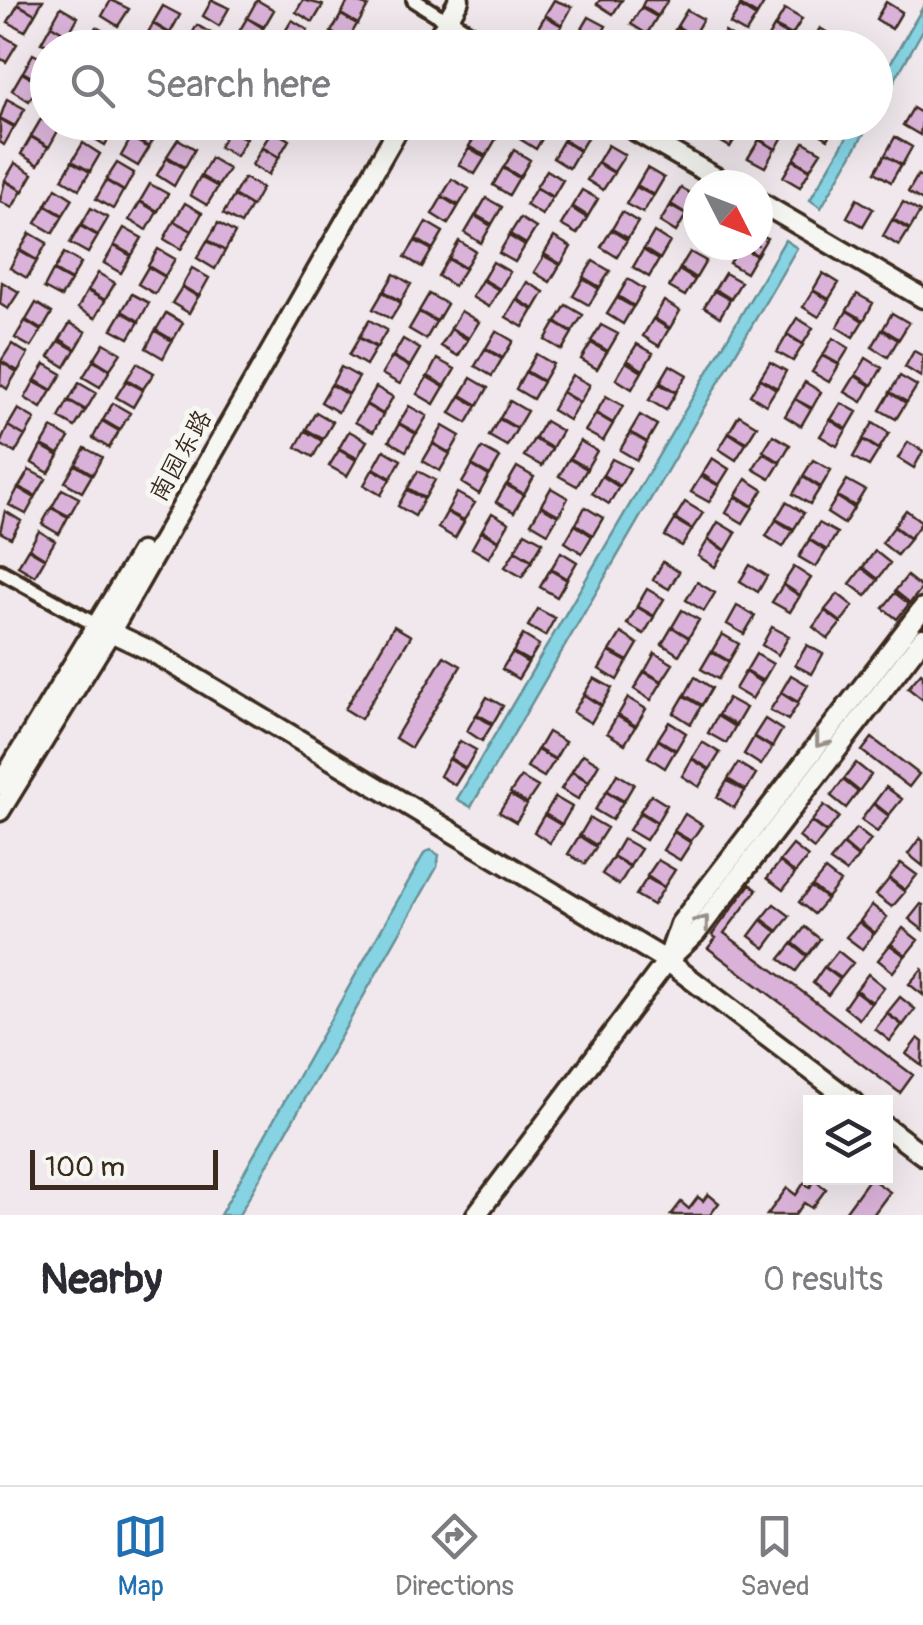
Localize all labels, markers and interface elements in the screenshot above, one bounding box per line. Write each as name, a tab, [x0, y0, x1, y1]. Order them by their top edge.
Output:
search box	[30, 30, 893, 140]
icon: search	[65, 58, 120, 113]
text: Search here	[145, 61, 331, 109]
north arrow	[683, 170, 773, 260]
street label: 南园东路	[143, 405, 219, 507]
one-way arrow	[815, 729, 833, 747]
one-way arrow	[691, 915, 709, 933]
map controls	[803, 1095, 893, 1185]
button: layers	[803, 1095, 893, 1185]
scale bar	[30, 1145, 218, 1190]
text: 100 m	[45, 1150, 125, 1185]
text: Nearby	[40, 1254, 162, 1306]
text: 0 results	[763, 1260, 883, 1300]
tab: Map	[113, 1509, 168, 1604]
tab: Directions	[395, 1509, 514, 1604]
tab: Saved	[740, 1509, 810, 1604]

